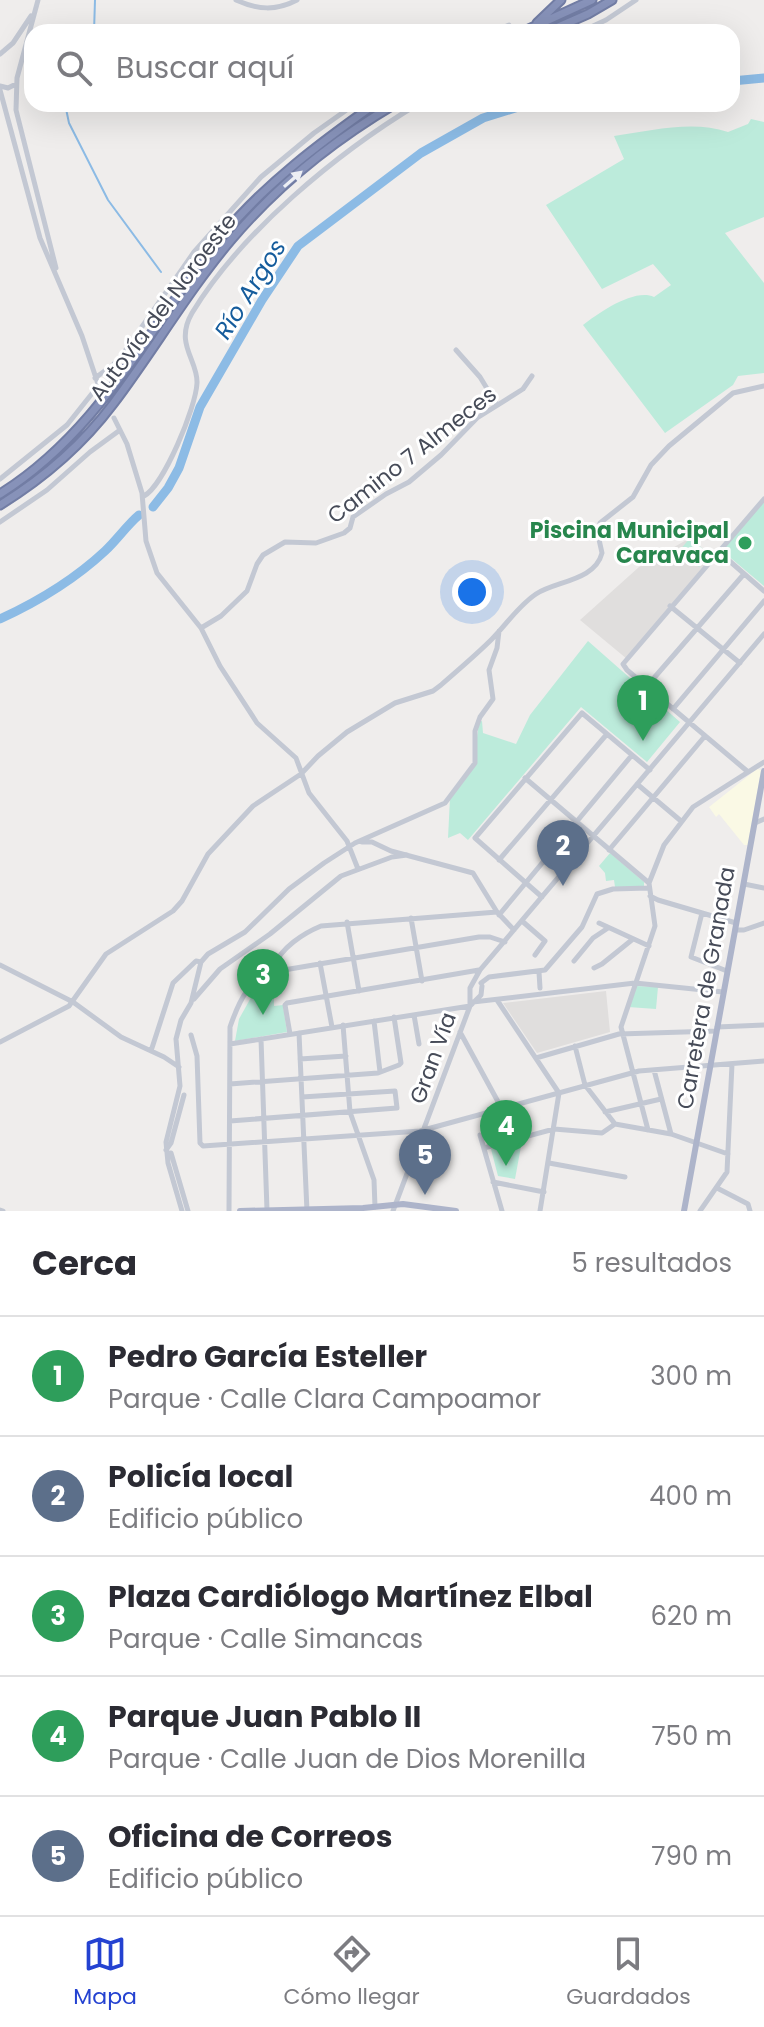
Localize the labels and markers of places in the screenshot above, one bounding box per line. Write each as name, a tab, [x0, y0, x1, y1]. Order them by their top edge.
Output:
place label: Piscina Municipal Caravaca	[530, 515, 729, 571]
marker: Piscina Municipal Caravaca	[736, 534, 754, 552]
pin: 1	[617, 675, 669, 741]
pin: 2	[537, 820, 589, 886]
pin: 3	[237, 949, 289, 1015]
pin: 4	[480, 1100, 532, 1166]
pin: 5	[399, 1129, 451, 1195]

